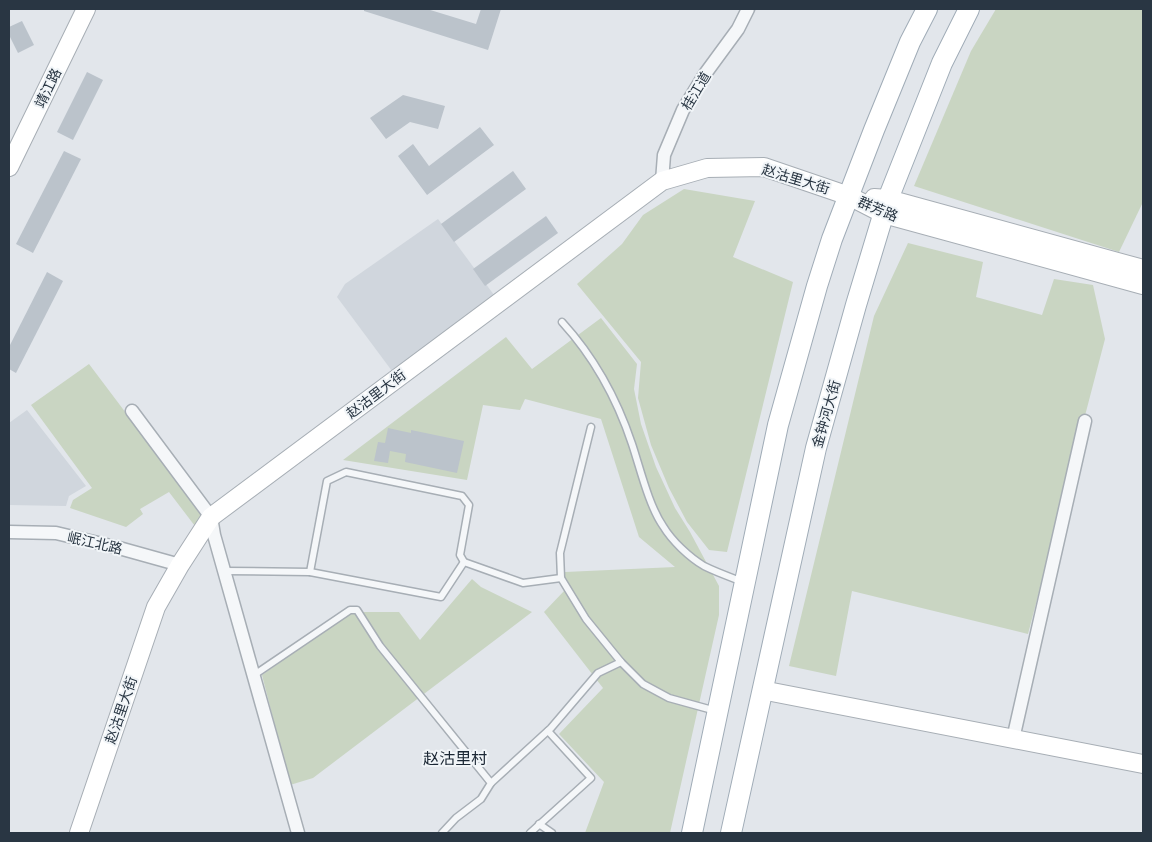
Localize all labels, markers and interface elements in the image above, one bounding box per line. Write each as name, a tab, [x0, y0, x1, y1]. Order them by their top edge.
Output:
street label: 靖江路	[31, 65, 65, 111]
street label: 桂江道	[677, 68, 715, 114]
street label: 赵沽里大街	[759, 160, 832, 198]
street label: 群芳路	[855, 193, 901, 225]
street label: 赵沽里大街	[342, 366, 409, 423]
street label: 金钟河大街	[808, 378, 844, 450]
street label: 岷江北路	[66, 528, 124, 558]
street label: 赵沽里大街	[101, 674, 141, 747]
district label: 赵沽里村	[423, 747, 487, 769]

